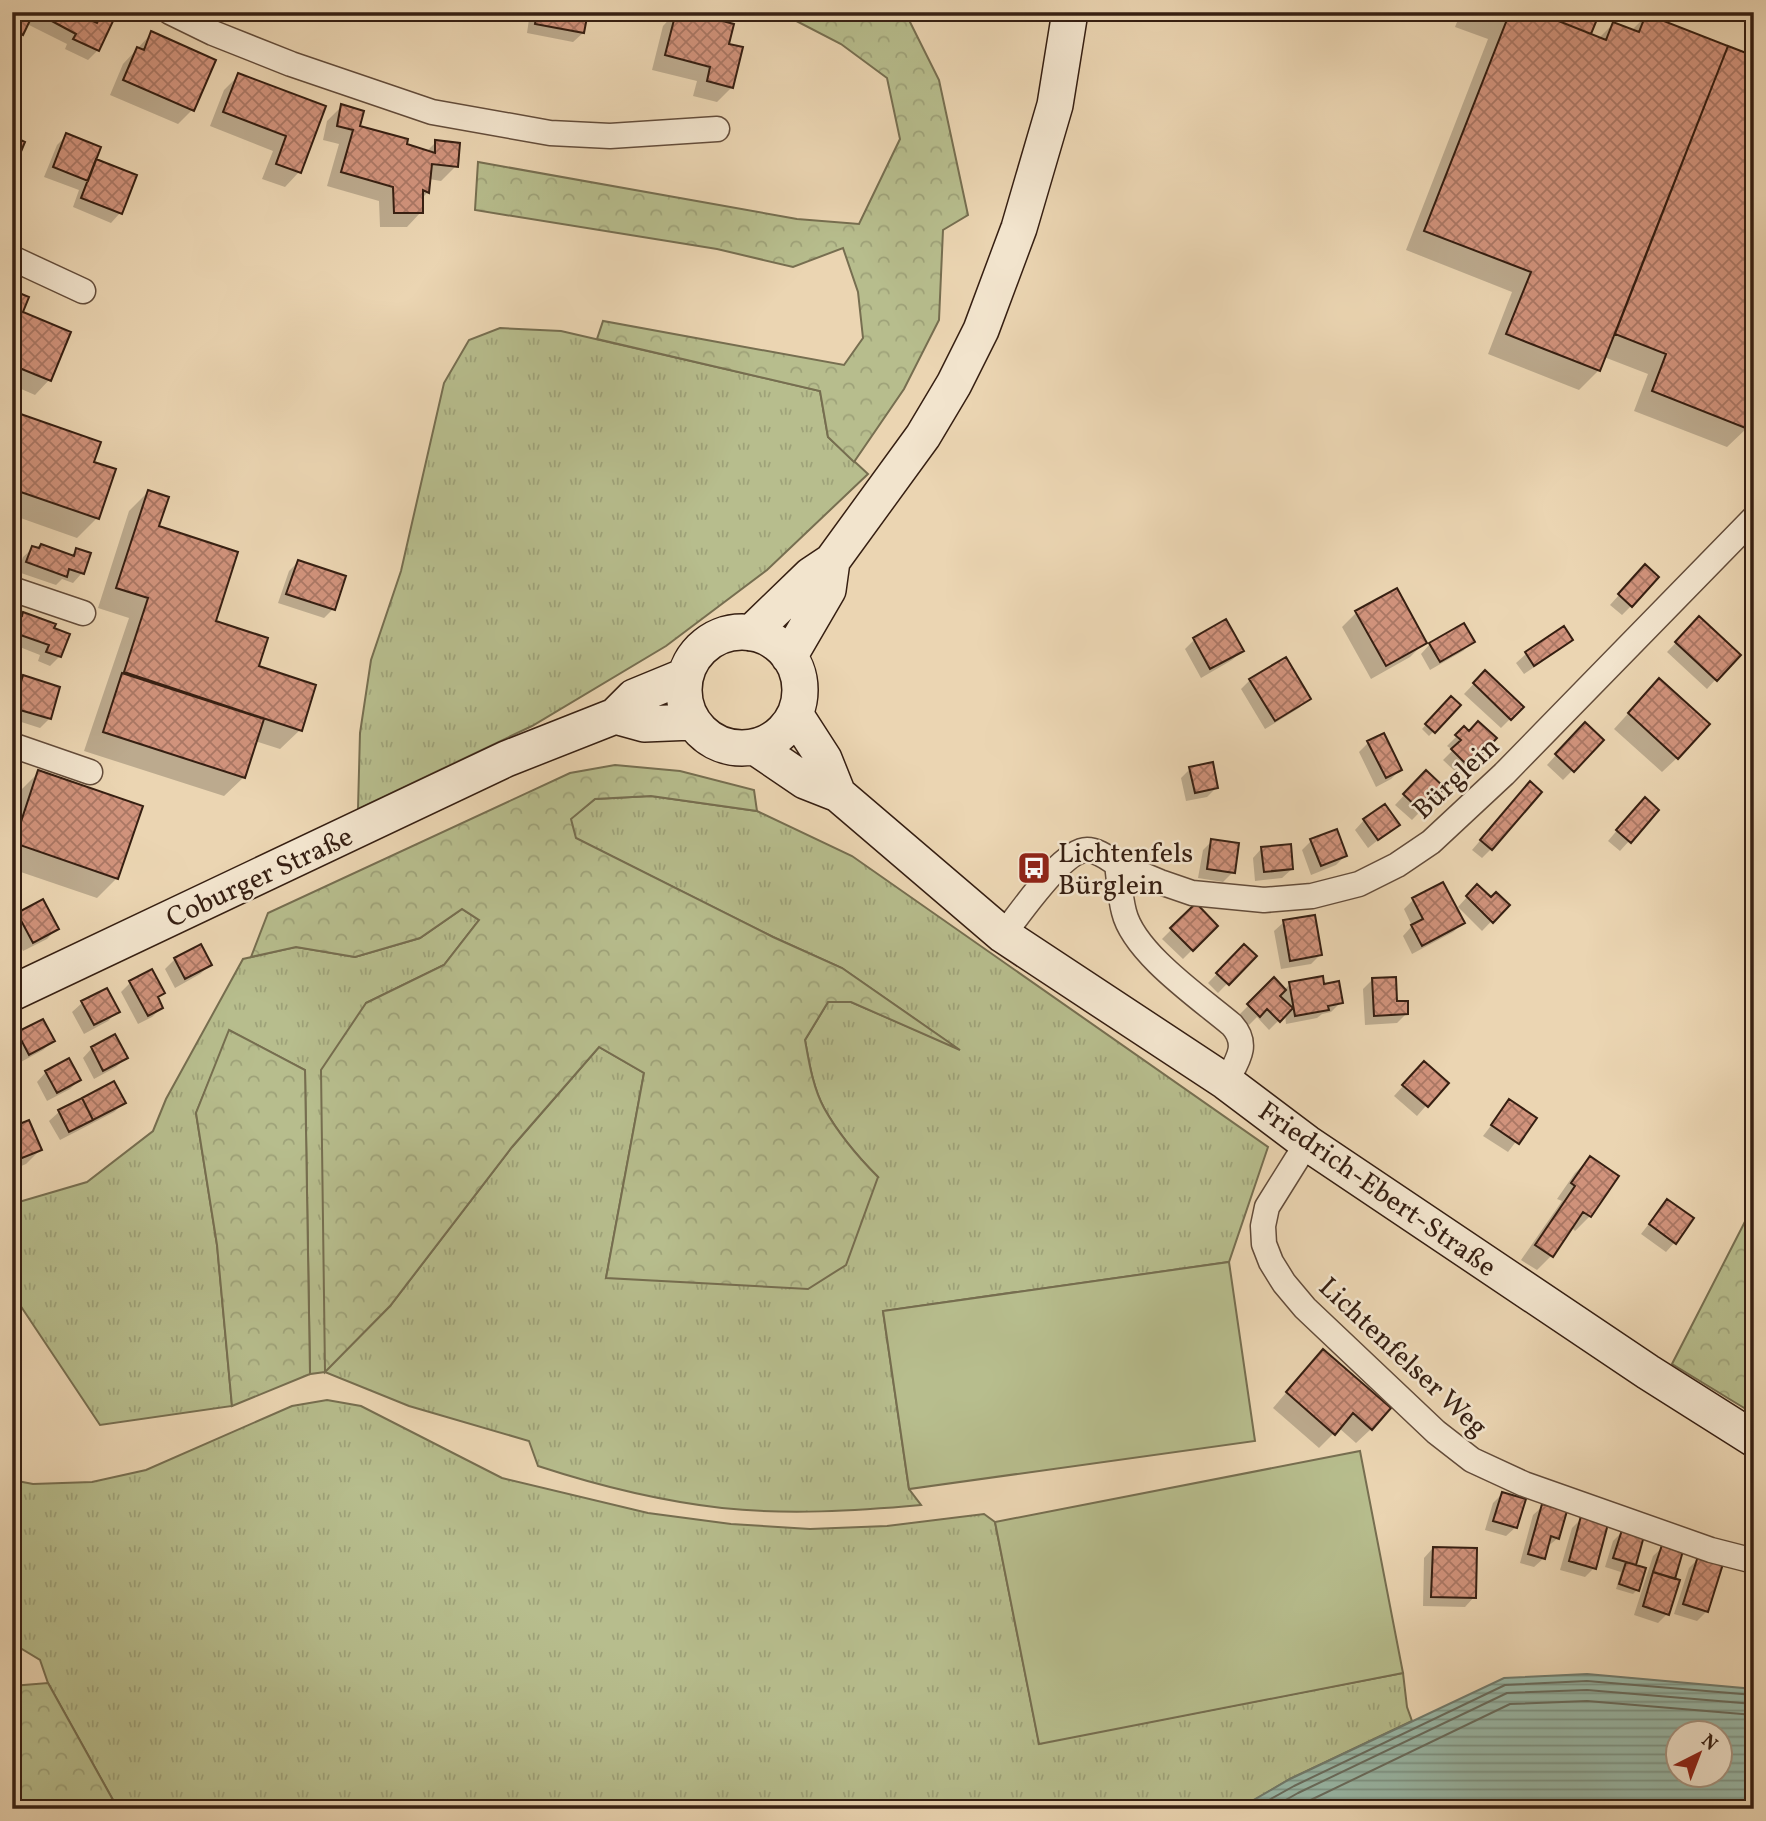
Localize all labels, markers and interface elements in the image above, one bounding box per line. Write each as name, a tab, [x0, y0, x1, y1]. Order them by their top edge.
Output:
street label: Bürglein	[1405, 728, 1509, 829]
street label: Coburger Straße	[160, 818, 360, 939]
place label: Lichtenfels Bürglein	[1058, 835, 1193, 906]
bus stop icon: Lichtenfels Bürglein	[1015, 849, 1053, 887]
street label: Friedrich-Ebert-Straße	[1250, 1093, 1504, 1287]
street label: Lichtenfelser Weg	[1309, 1269, 1496, 1447]
north arrow	[1664, 1720, 1734, 1790]
text: N	[1695, 1729, 1723, 1757]

